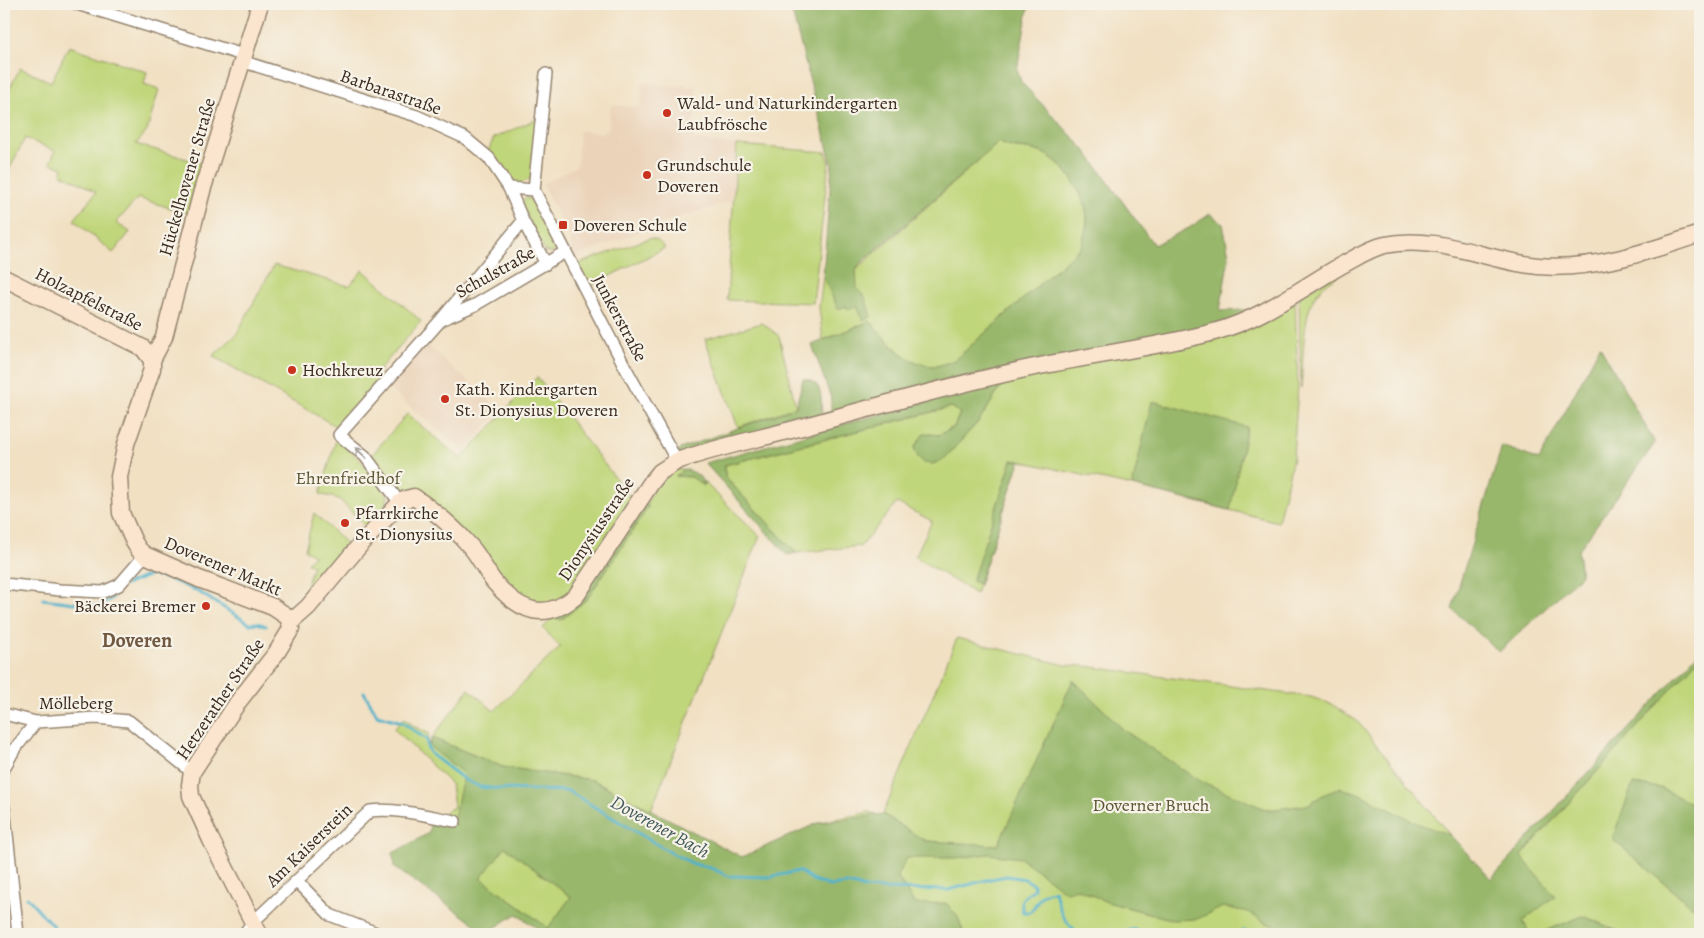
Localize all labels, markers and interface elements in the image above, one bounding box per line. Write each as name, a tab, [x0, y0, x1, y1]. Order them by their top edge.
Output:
street label: Barbarastraße	[337, 63, 445, 121]
place label: Wald- und Naturkindergarten Laubfrösche	[676, 91, 898, 136]
street label: Hückelhovener Straße	[153, 95, 221, 259]
marker: Wald- und Naturkindergarten Laubfrösche	[661, 107, 673, 119]
place label: Grundschule Doveren	[657, 153, 751, 198]
marker: Grundschule Doveren	[641, 169, 653, 181]
place label: Doveren Schule	[573, 213, 687, 237]
marker: Doveren Schule	[557, 219, 569, 231]
street label: Schulstraße	[451, 240, 539, 304]
street label: Holzapfelstraße	[31, 262, 147, 336]
street label: Junkerstraße	[587, 270, 653, 366]
place label: Hochkreuz	[302, 358, 383, 382]
marker: Hochkreuz	[286, 364, 298, 376]
place label: Kath. Kindergarten St. Dionysius Doveren	[455, 377, 618, 422]
marker: Kath. Kindergarten St. Dionysius Doveren	[439, 393, 451, 405]
one-way arrow	[354, 447, 367, 459]
park label: Ehrenfriedhof	[295, 466, 404, 490]
street label: Dionysiusstraße	[552, 472, 640, 586]
place label: Pfarrkirche St. Dionysius	[355, 501, 453, 546]
marker: Pfarrkirche St. Dionysius	[339, 517, 351, 529]
street label: Doverener Markt	[161, 530, 286, 602]
place label: Bäckerei Bremer	[74, 594, 196, 618]
marker: Bäckerei Bremer	[200, 600, 212, 612]
district label: Doveren	[102, 627, 172, 654]
street label: Hetzerather Straße	[170, 633, 270, 765]
street label: Mölleberg	[39, 691, 113, 715]
water label: Doverener Bach	[606, 789, 714, 865]
park label: Doverner Bruch	[1093, 793, 1210, 817]
street label: Am Kaiserstein	[260, 797, 358, 893]

